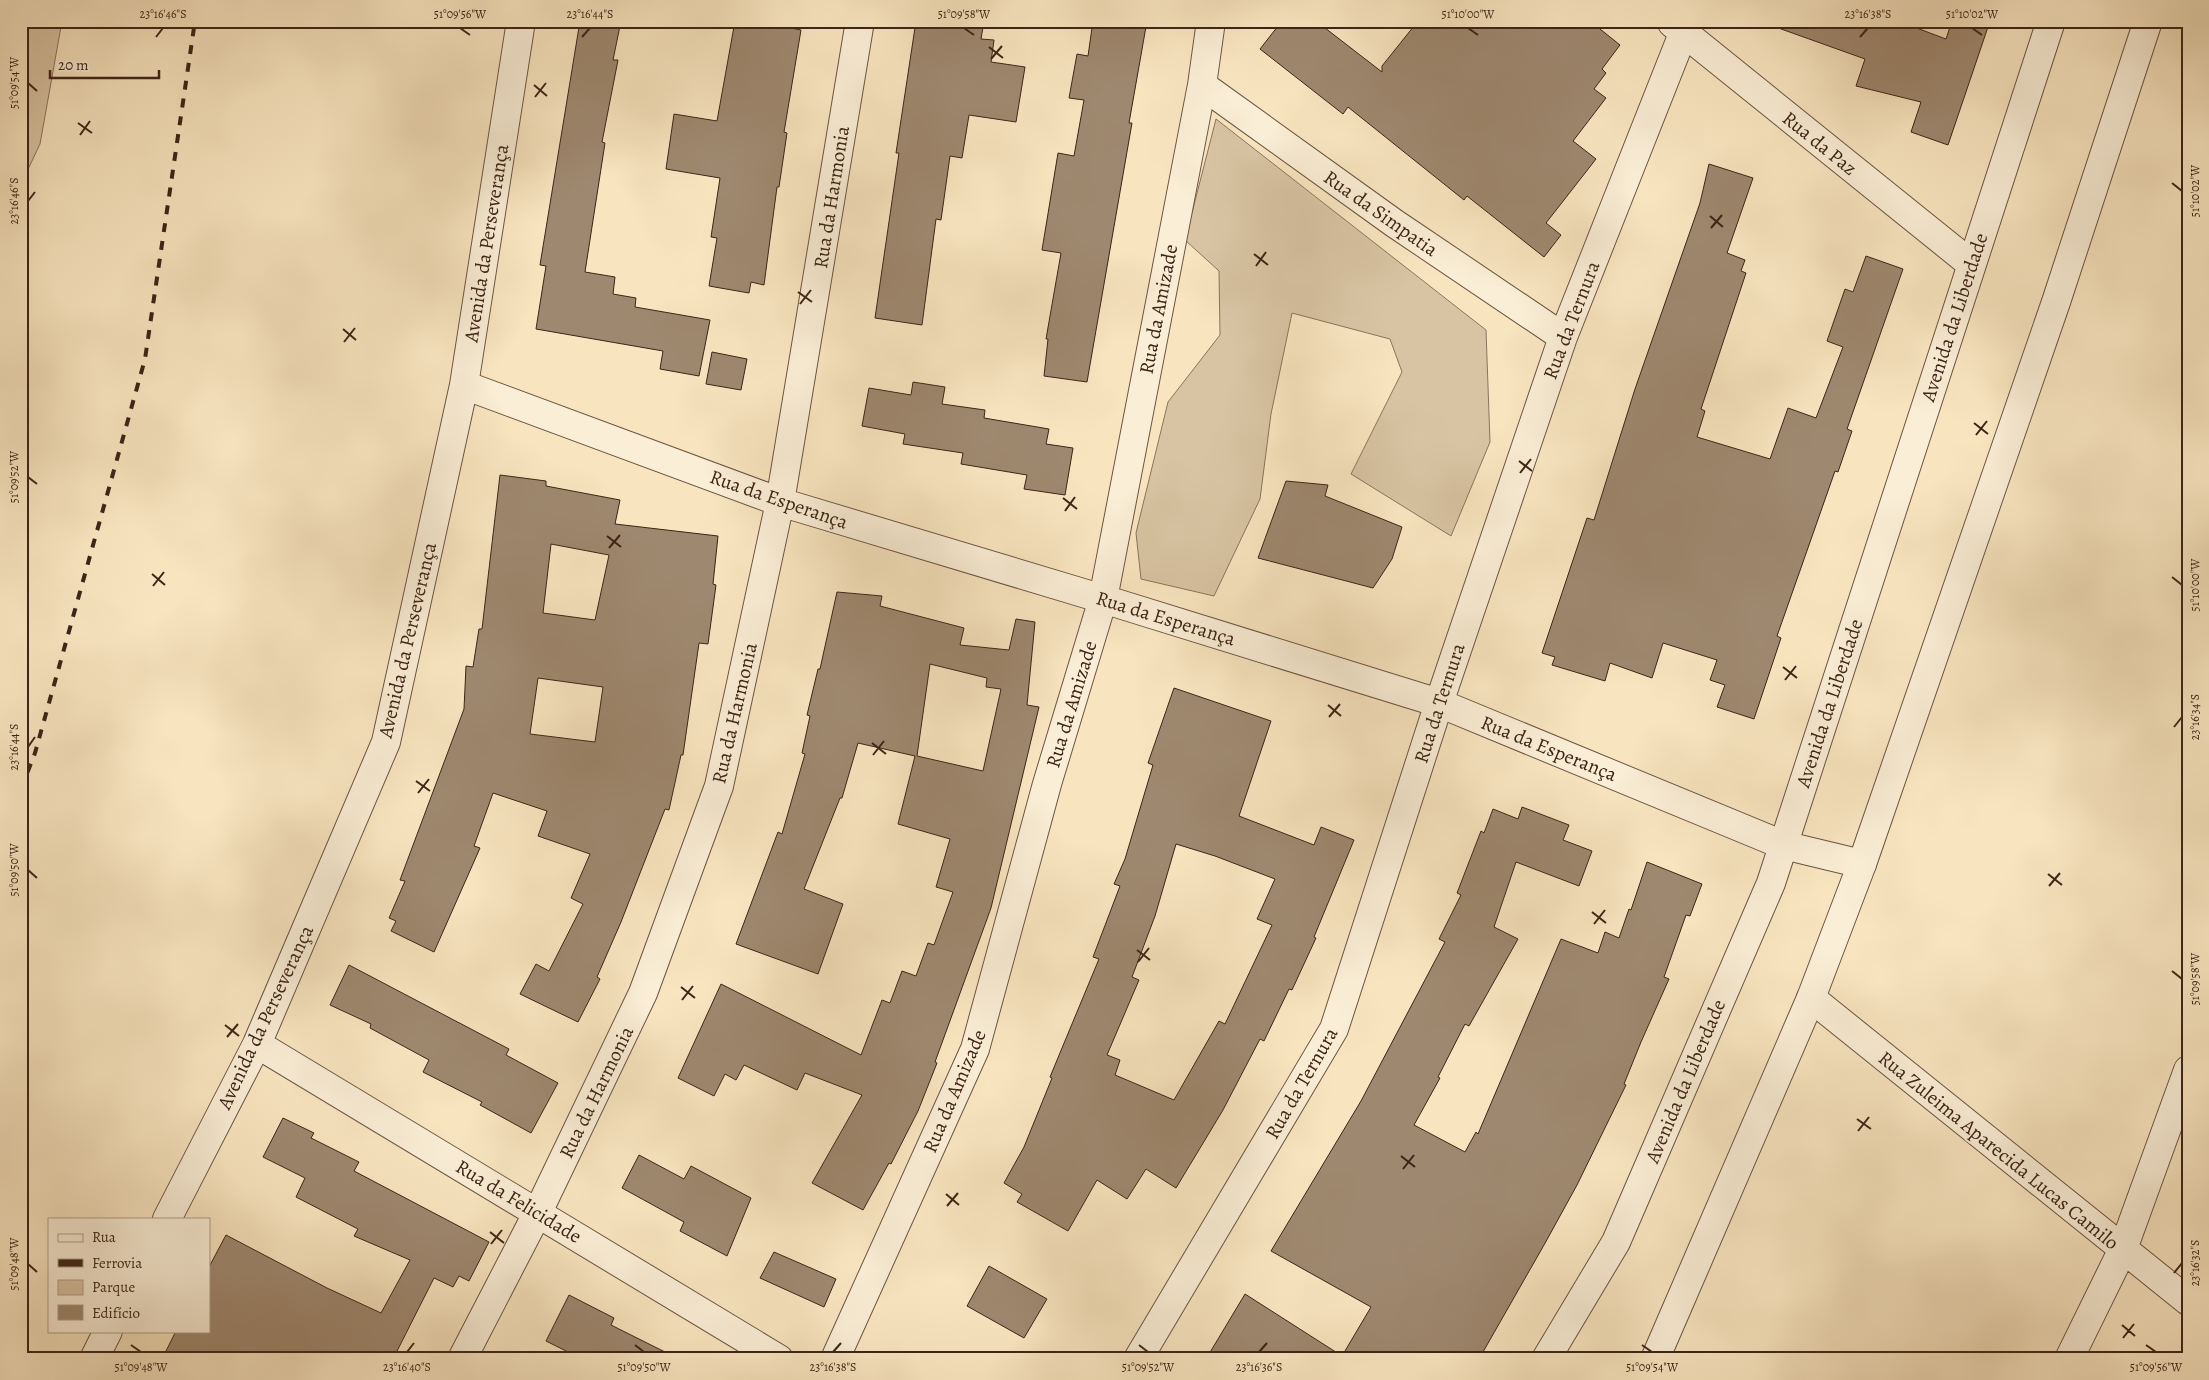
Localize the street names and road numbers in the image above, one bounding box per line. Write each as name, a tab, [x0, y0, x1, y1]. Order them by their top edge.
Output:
street label: Rua da Paz	[1777, 105, 1863, 182]
street label: Rua da Harmonia	[807, 123, 856, 270]
street label: Avenida da Perseverança	[457, 141, 516, 345]
street label: Rua da Simpatia	[1318, 164, 1444, 263]
street label: Avenida da Liberdade	[1914, 229, 1994, 406]
street label: Rua da Amizade	[1133, 242, 1184, 376]
street label: Rua da Ternura	[1537, 257, 1607, 383]
street label: Rua da Esperança	[706, 463, 852, 536]
street label: Avenida da Perseverança	[372, 539, 443, 742]
street label: Rua da Esperança	[1093, 584, 1240, 653]
street label: Avenida da Liberdade	[1789, 615, 1869, 792]
street label: Rua da Amizade	[1039, 637, 1104, 771]
street label: Rua da Harmonia	[705, 639, 764, 786]
street label: Rua da Ternura	[1407, 639, 1472, 767]
street label: Rua da Esperança	[1477, 709, 1621, 788]
street label: Avenida da Perseverança	[211, 920, 320, 1114]
street label: Avenida da Liberdade	[1638, 995, 1732, 1168]
street label: Rua da Harmonia	[553, 1021, 640, 1163]
street label: Rua da Ternura	[1259, 1022, 1345, 1144]
street label: Rua da Amizade	[916, 1025, 993, 1157]
street label: Rua Zuleima Aparecida Lucas Camilo	[1873, 1045, 2125, 1256]
street label: Rua da Felicidade	[451, 1153, 587, 1250]

